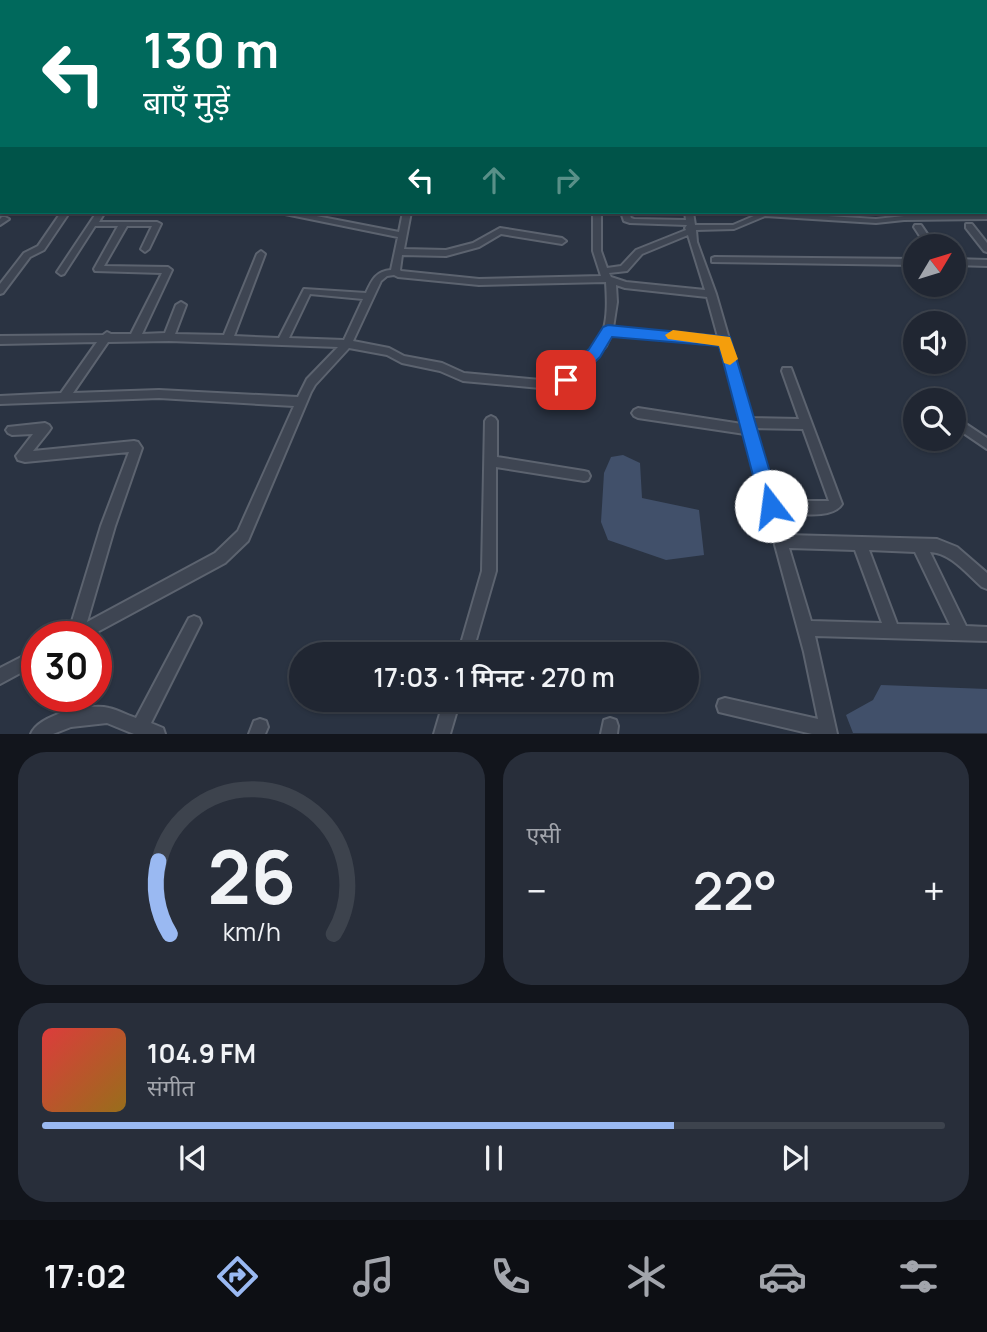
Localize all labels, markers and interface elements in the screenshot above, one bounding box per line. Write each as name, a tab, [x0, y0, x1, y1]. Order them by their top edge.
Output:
text: 130 m	[143, 16, 279, 83]
icon: left	[28, 28, 119, 119]
text: बाएँ मुड़ें	[143, 80, 230, 124]
icon: left	[402, 161, 440, 199]
icon: ahead	[475, 161, 513, 199]
icon: right	[548, 161, 586, 199]
north arrow	[903, 234, 966, 298]
map controls	[903, 234, 966, 451]
button: sound	[903, 311, 966, 374]
pin	[536, 350, 596, 410]
icon: arrive	[547, 361, 585, 399]
button: search	[903, 388, 966, 451]
position arrow	[734, 469, 808, 543]
speed limit sign: 30	[21, 621, 112, 712]
text: 17:03 · 1 मिनट · 270 m	[373, 659, 615, 695]
text: एसी	[527, 818, 561, 850]
text: 26	[207, 827, 296, 927]
text: 22°	[693, 855, 777, 926]
text: −	[527, 864, 547, 916]
text: +	[923, 864, 945, 916]
text: km/h	[222, 914, 280, 949]
text: 104.9 FM	[147, 1035, 256, 1071]
text: संगीत	[147, 1071, 195, 1103]
icon: previous	[174, 1139, 212, 1177]
icon: pause	[475, 1139, 513, 1177]
icon: next	[776, 1139, 814, 1177]
icon: directions	[213, 1252, 262, 1301]
icon: music	[349, 1252, 398, 1301]
icon: phone	[486, 1252, 535, 1301]
icon: climate	[622, 1252, 671, 1301]
icon: car	[758, 1252, 807, 1301]
icon: filters	[894, 1252, 943, 1301]
text: 17:02	[44, 1254, 126, 1298]

